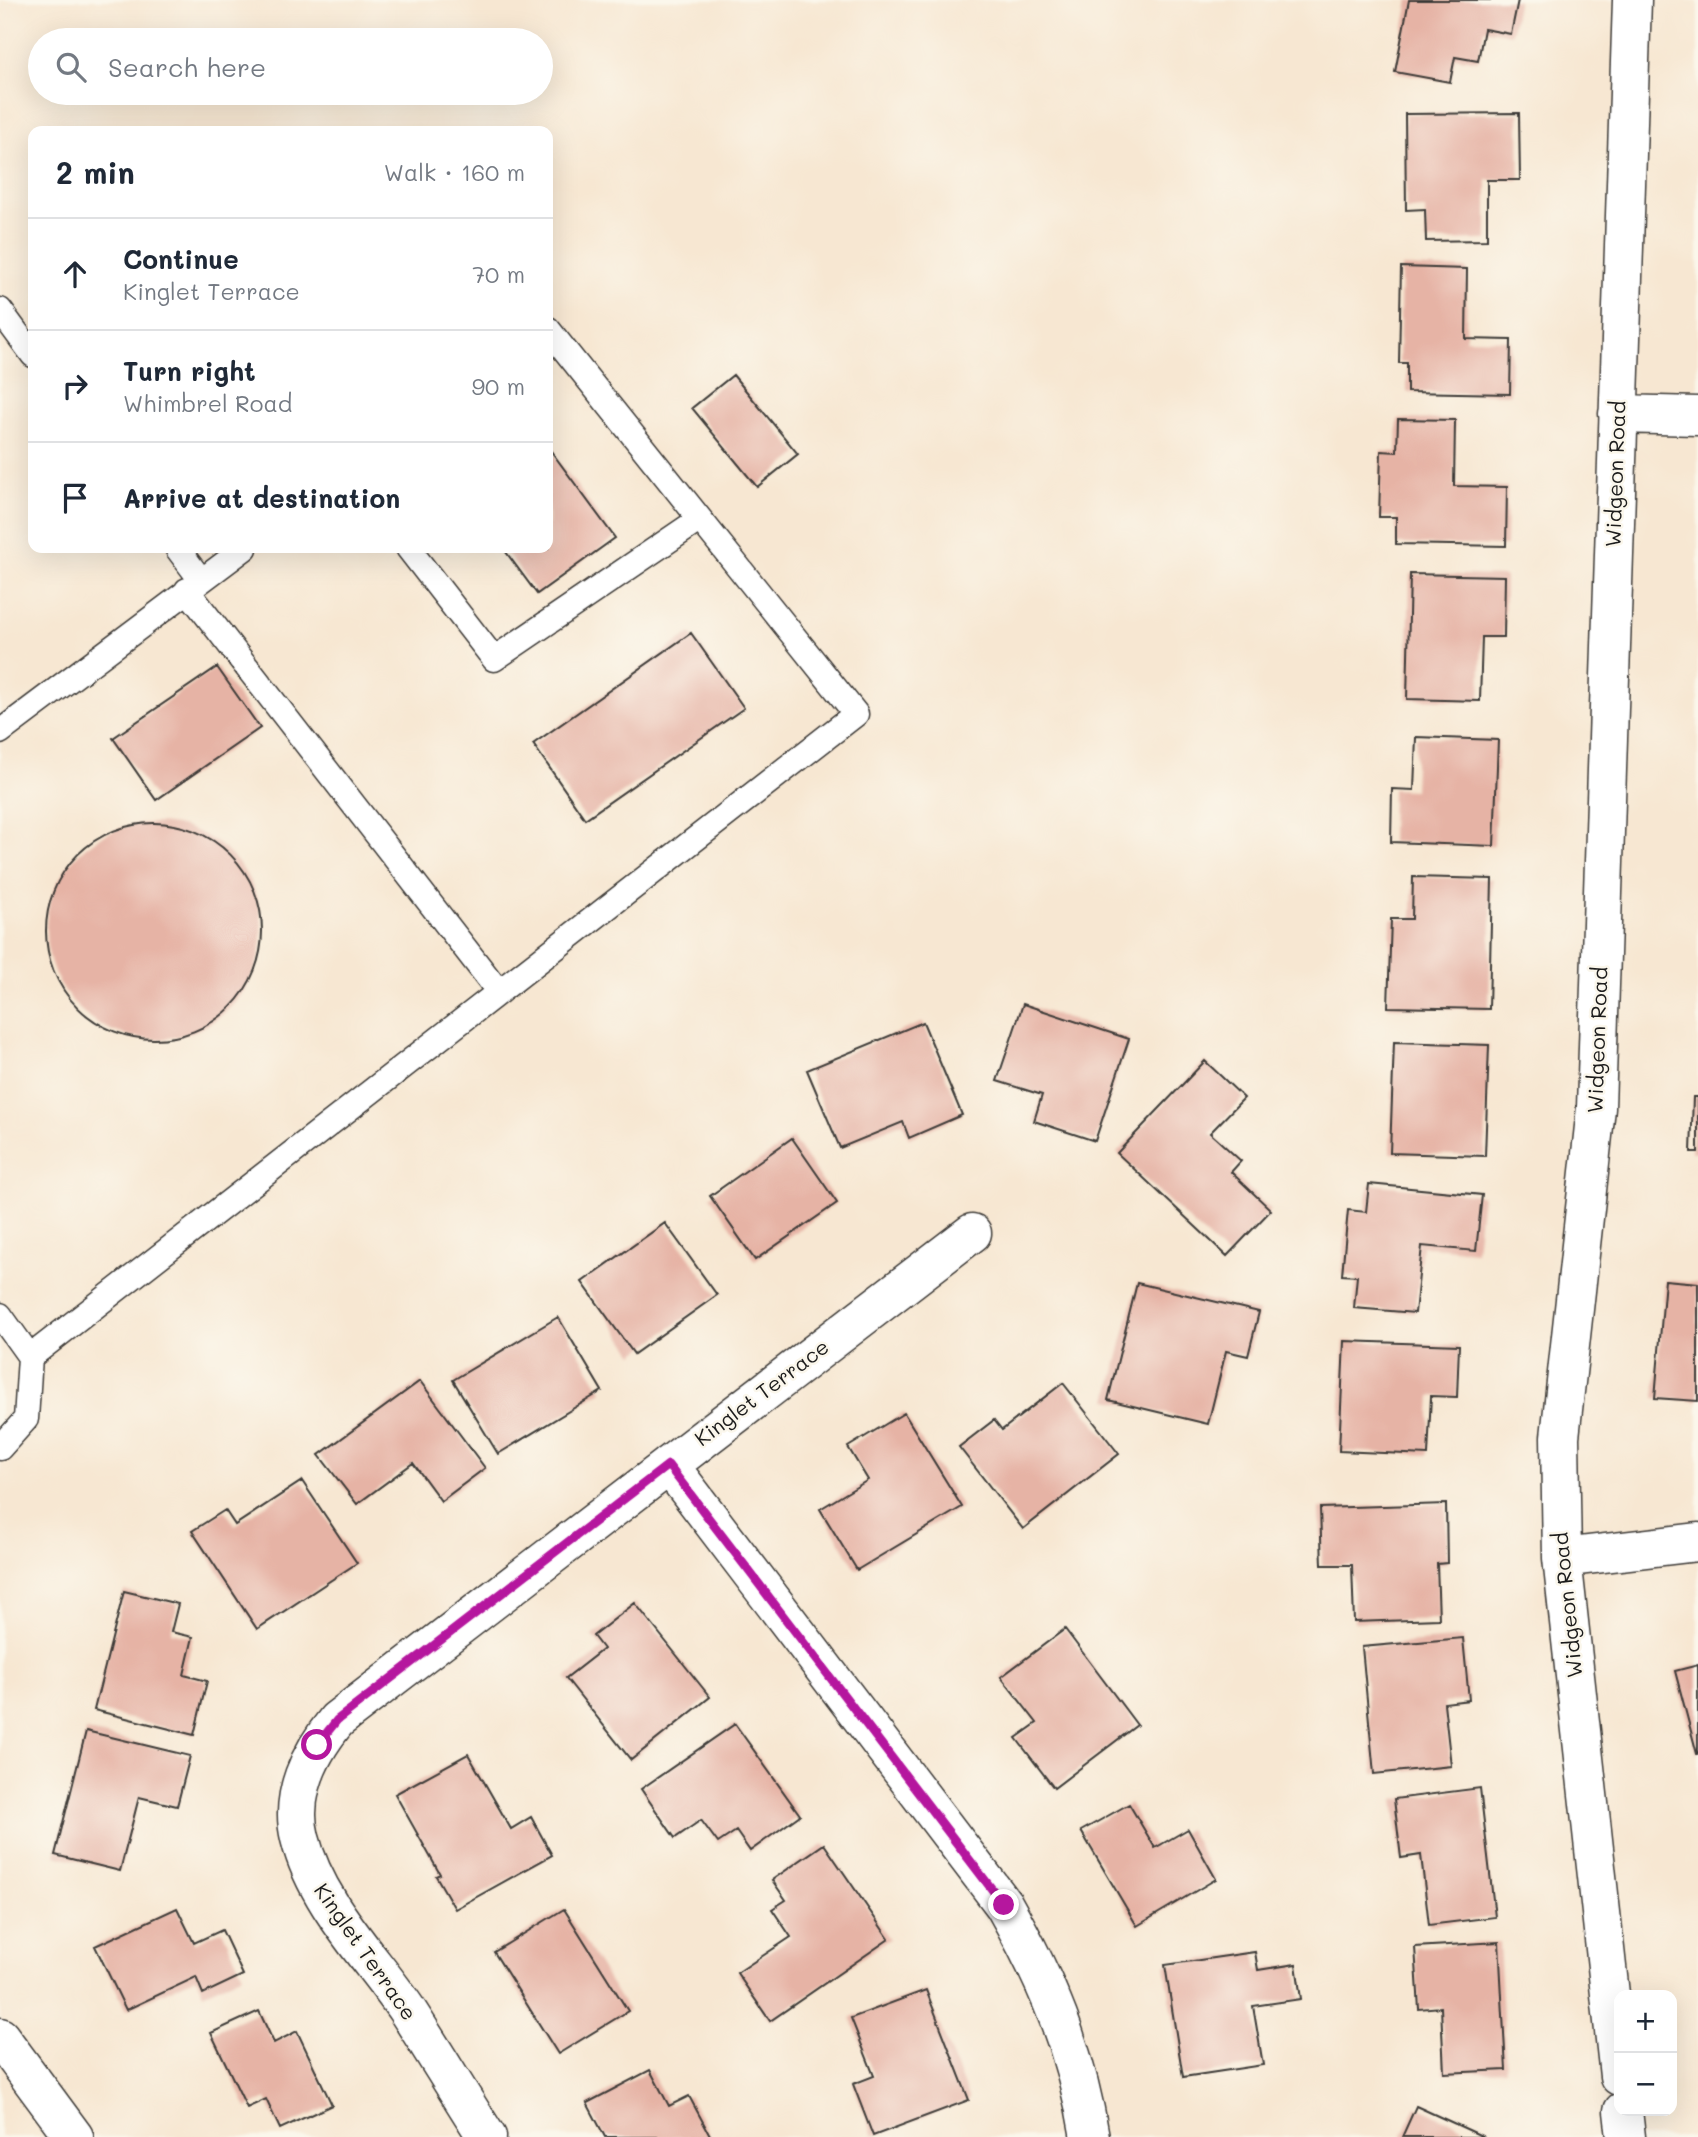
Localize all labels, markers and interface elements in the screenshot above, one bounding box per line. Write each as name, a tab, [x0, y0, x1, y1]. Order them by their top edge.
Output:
search box	[28, 28, 553, 105]
icon: search	[52, 48, 90, 86]
text: Search here	[108, 50, 266, 84]
text: 2 min	[56, 152, 135, 192]
text: Walk · 160 m	[384, 157, 525, 187]
text: Continue	[123, 242, 239, 276]
icon: ahead	[56, 255, 94, 293]
text: 70 m	[472, 259, 525, 289]
text: Kinglet Terrace	[123, 276, 300, 306]
text: Turn right	[123, 354, 256, 388]
icon: right	[56, 367, 94, 405]
text: 90 m	[472, 371, 525, 401]
text: Whimbrel Road	[123, 388, 292, 418]
street label: Widgeon Road	[1598, 400, 1631, 548]
icon: arrive	[56, 479, 94, 517]
text: Arrive at destination	[123, 481, 400, 515]
street label: Widgeon Road	[1580, 966, 1613, 1114]
street label: Kinglet Terrace	[689, 1332, 834, 1451]
street label: Widgeon Road	[1545, 1531, 1588, 1679]
route start	[301, 1729, 332, 1760]
street label: Kinglet Terrace	[309, 1877, 424, 2025]
route end	[988, 1889, 1019, 1920]
map controls	[1614, 1990, 1677, 2116]
button: +	[1614, 1990, 1677, 2053]
button: −	[1614, 2053, 1677, 2116]

